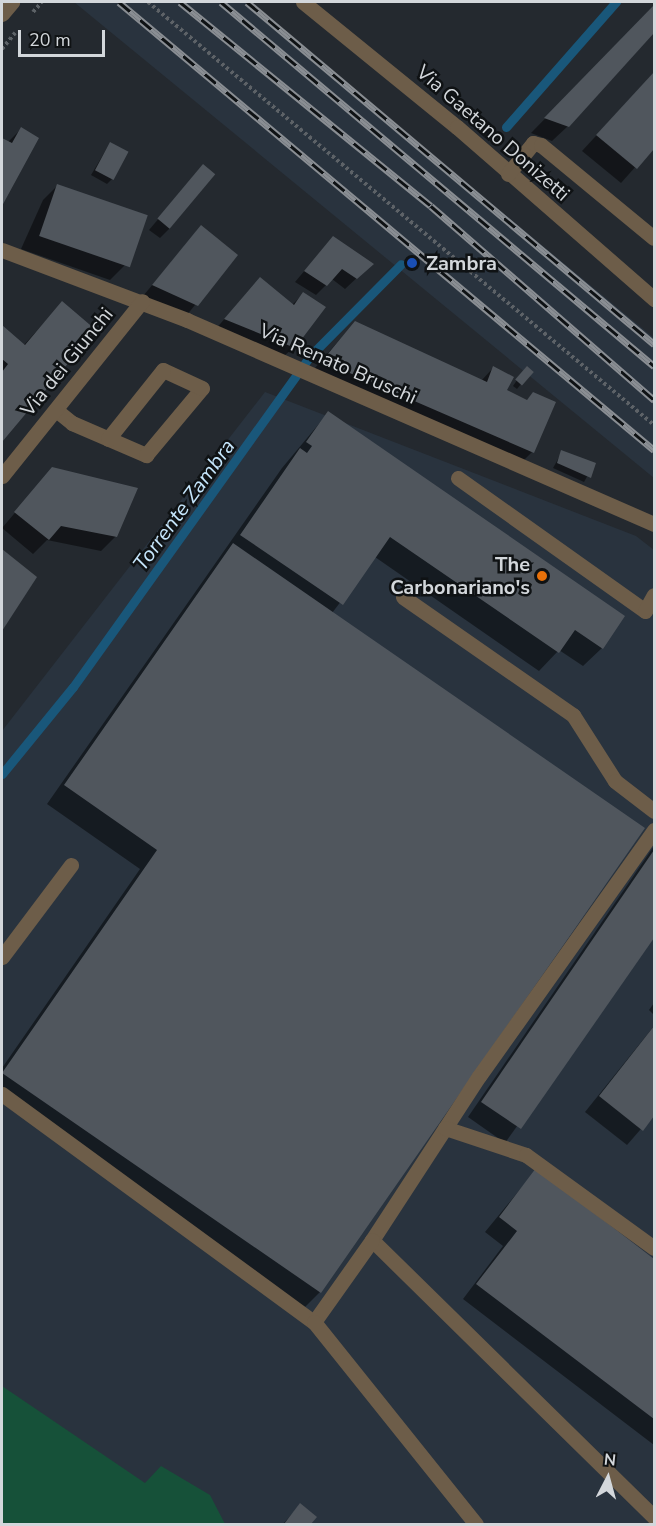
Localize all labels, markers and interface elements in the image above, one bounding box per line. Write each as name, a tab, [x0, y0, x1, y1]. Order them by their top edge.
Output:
scale bar	[21, 18, 108, 56]
text: 20 m	[29, 28, 71, 52]
street label: Via Gaetano Donizetti	[411, 60, 575, 206]
place label: Zambra	[426, 251, 497, 275]
marker: Zambra	[403, 254, 421, 272]
street label: Via dei Giunchi	[16, 303, 118, 421]
street label: Via Renato Bruschi	[256, 318, 420, 410]
water label: Torrente Zambra	[128, 434, 240, 576]
place label: The Carbonariano's	[390, 552, 530, 599]
marker: The Carbonariano's	[535, 569, 549, 583]
north arrow	[578, 1448, 638, 1508]
text: N	[603, 1449, 617, 1472]

